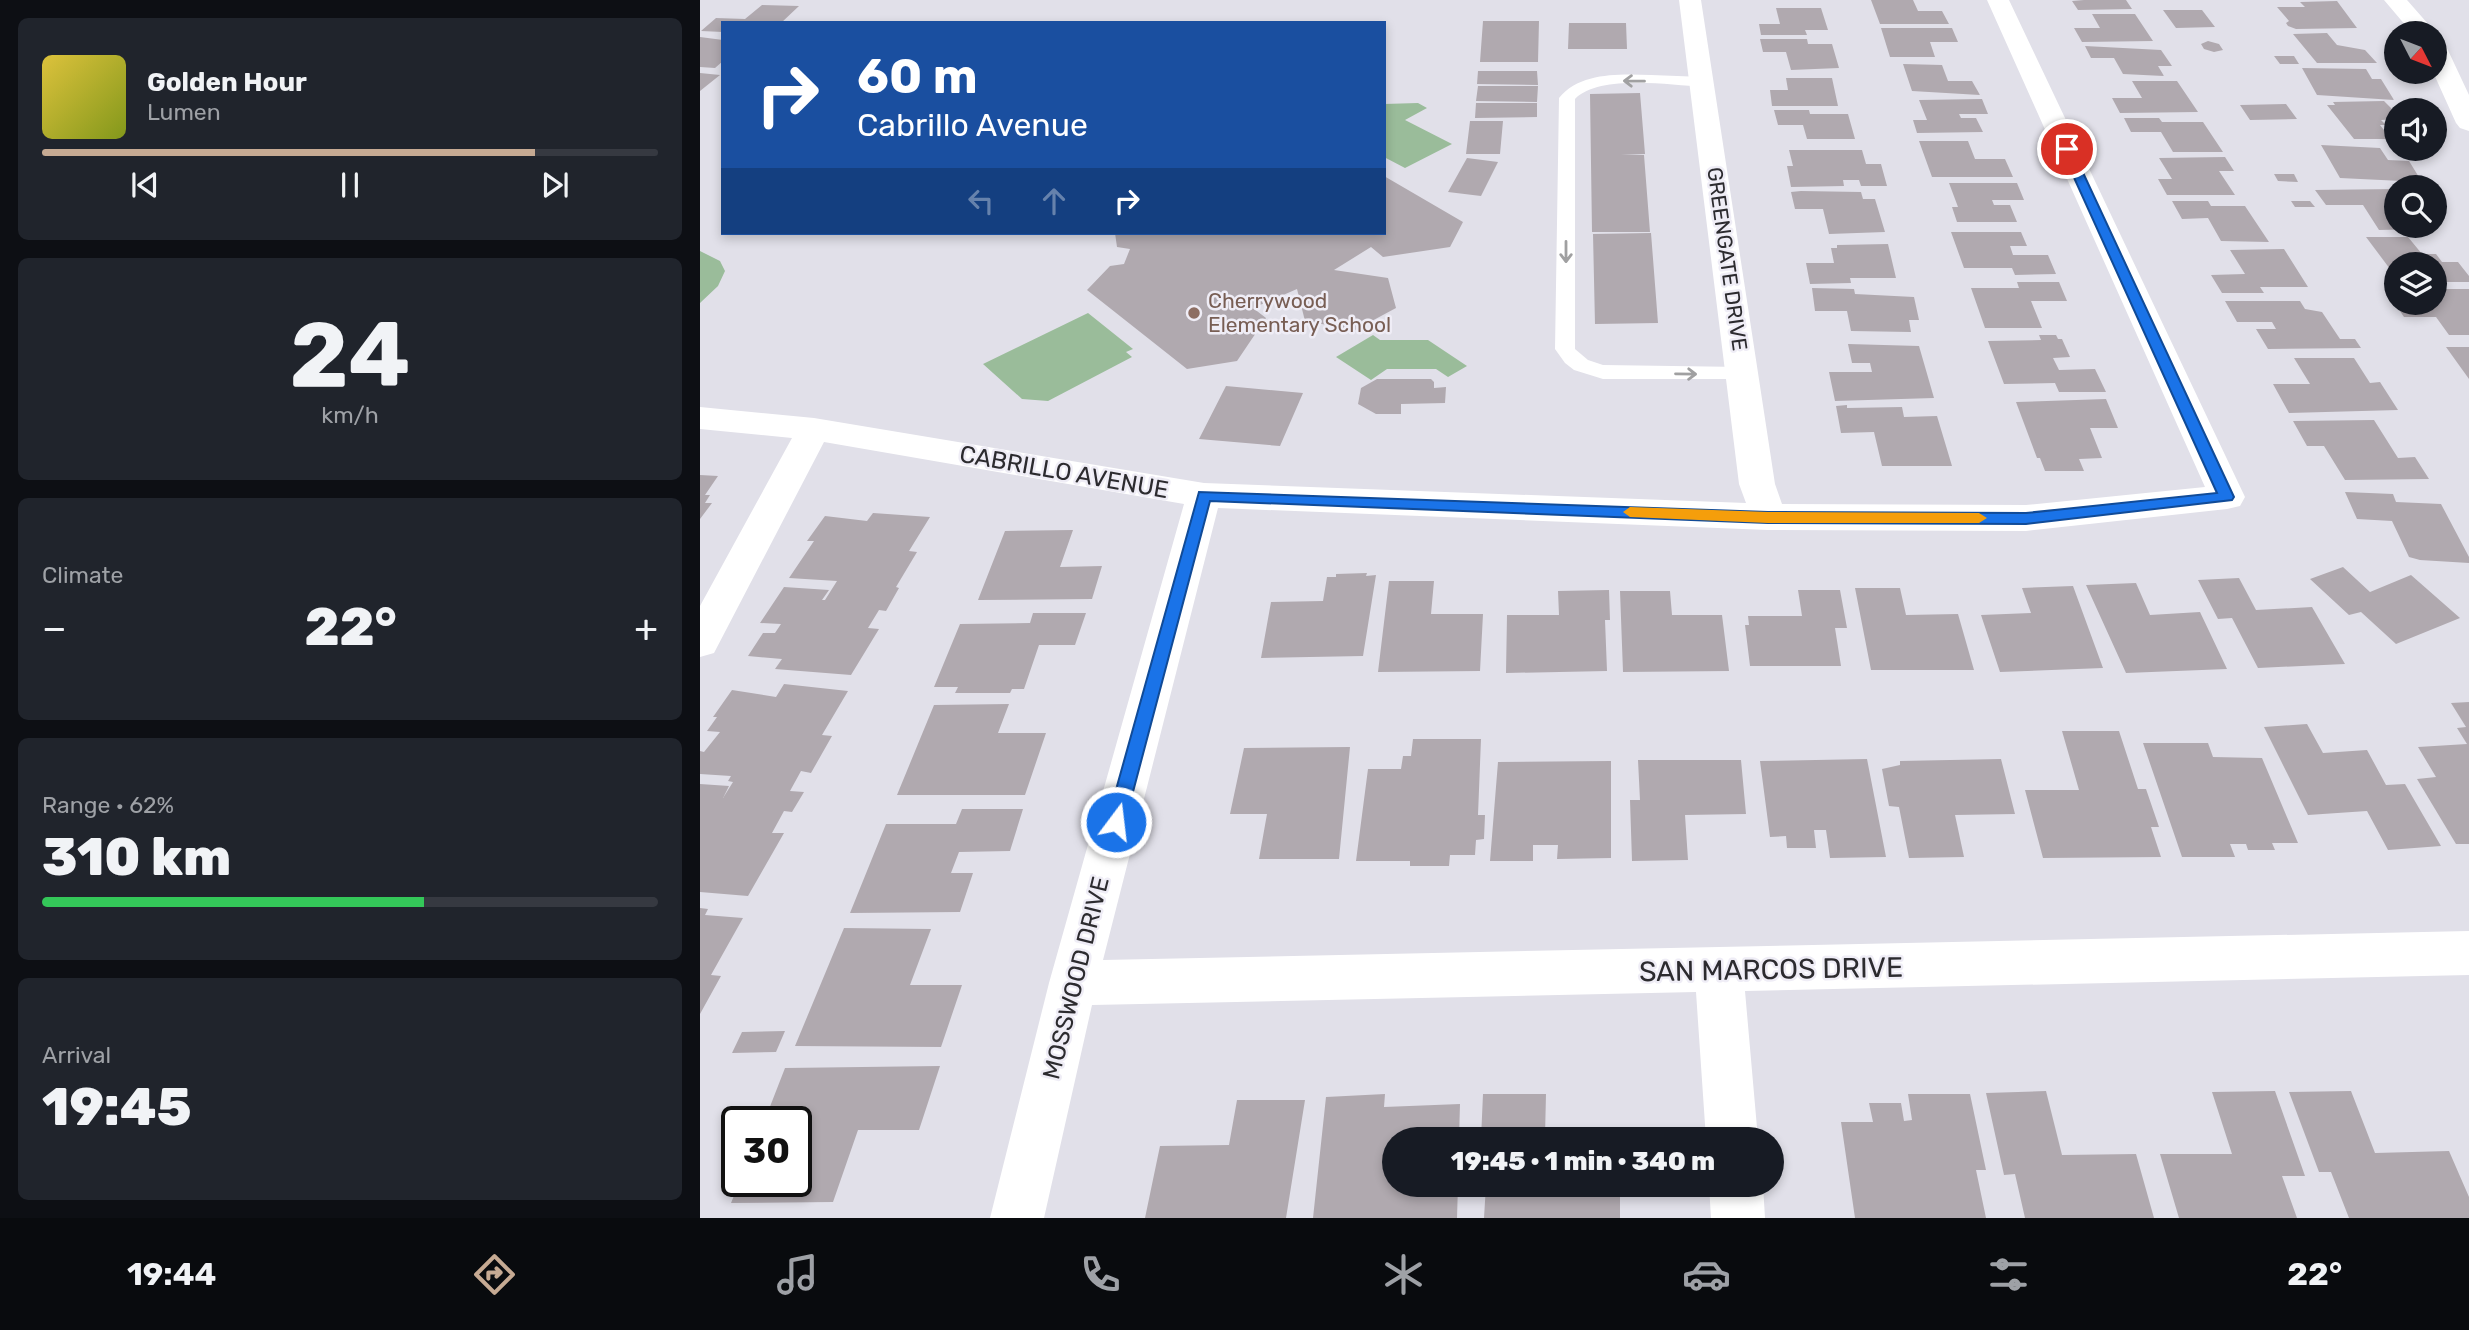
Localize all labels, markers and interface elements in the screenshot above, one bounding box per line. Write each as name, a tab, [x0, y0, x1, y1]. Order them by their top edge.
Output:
north arrow	[2384, 21, 2446, 84]
map controls	[2384, 21, 2447, 315]
text: 60 m	[857, 47, 978, 105]
icon: right	[742, 49, 833, 140]
text: Golden Hour	[147, 67, 307, 98]
one-way arrow	[1623, 74, 1646, 88]
text: Lumen	[147, 98, 221, 126]
button: sound	[2384, 98, 2447, 161]
text: Cabrillo Avenue	[857, 106, 1088, 144]
pin	[2037, 119, 2097, 179]
icon: arrive	[2048, 130, 2086, 168]
icon: previous	[126, 166, 164, 204]
icon: pause	[331, 166, 369, 204]
icon: next	[536, 166, 574, 204]
street label: GREENGATE DRIVE	[1702, 166, 1753, 352]
button: search	[2384, 175, 2447, 238]
icon: left	[962, 182, 1000, 220]
icon: ahead	[1035, 182, 1073, 220]
icon: right	[1108, 182, 1146, 220]
one-way arrow	[1559, 240, 1573, 263]
button: layers	[2384, 252, 2447, 315]
place label: Cherrywood Elementary School	[1208, 288, 1391, 337]
text: 24	[290, 301, 410, 409]
marker: Cherrywood Elementary School	[1186, 305, 1202, 321]
one-way arrow	[1675, 367, 1698, 380]
text: km/h	[321, 401, 379, 429]
street label: CABRILLO AVENUE	[957, 440, 1171, 504]
text: Climate	[42, 561, 123, 589]
text: 22°	[304, 596, 397, 658]
text: −	[42, 605, 67, 651]
text: +	[634, 605, 658, 651]
position arrow	[1079, 785, 1153, 859]
text: Range · 62%	[42, 791, 174, 819]
text: 310 km	[42, 826, 231, 888]
street label: MOSSWOOD DRIVE	[1037, 874, 1115, 1082]
street label: SAN MARCOS DRIVE	[1639, 951, 1903, 988]
text: Arrival	[42, 1041, 111, 1069]
text: 19:45	[42, 1076, 191, 1138]
speed limit sign: 30	[721, 1106, 812, 1197]
text: 19:45 · 1 min · 340 m	[1451, 1146, 1715, 1177]
icon: directions	[470, 1250, 519, 1299]
icon: music	[773, 1250, 822, 1299]
icon: phone	[1076, 1250, 1125, 1299]
icon: climate	[1379, 1250, 1428, 1299]
icon: car	[1682, 1250, 1731, 1299]
icon: filters	[1984, 1250, 2033, 1299]
text: 19:44	[127, 1255, 216, 1293]
text: 22°	[2287, 1255, 2342, 1293]

